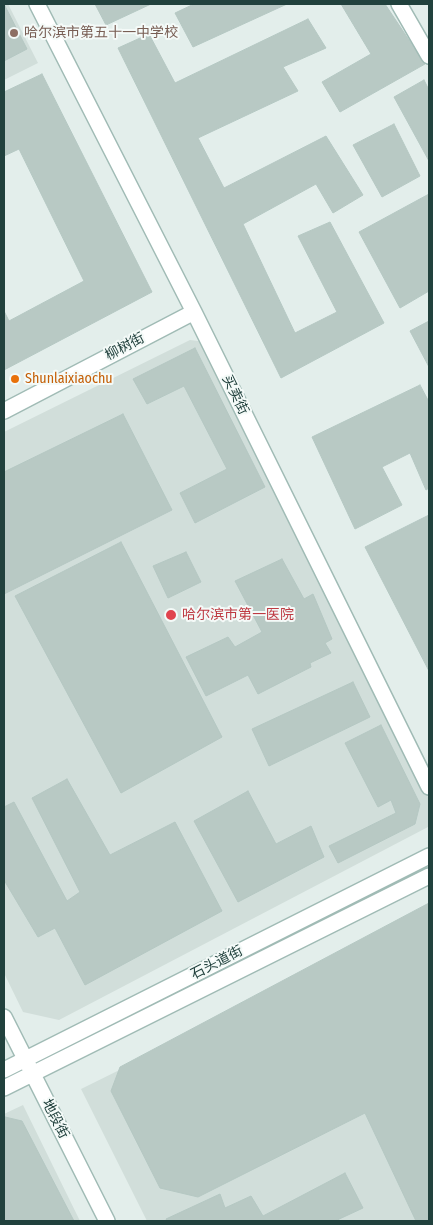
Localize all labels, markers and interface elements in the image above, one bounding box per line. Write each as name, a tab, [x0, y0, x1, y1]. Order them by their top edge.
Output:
place label: 哈尔滨市第五十一中学校	[24, 25, 178, 41]
marker: 哈尔滨市第五十一中学校	[8, 27, 20, 39]
street label: 柳树街	[103, 330, 147, 364]
place label: Shunlaixiaochu	[25, 371, 113, 387]
street label: 买卖街	[218, 372, 252, 418]
marker: Shunlaixiaochu	[9, 373, 21, 385]
place label: 哈尔滨市第一医院	[182, 607, 294, 623]
marker: 哈尔滨市第一医院	[164, 608, 178, 622]
street label: 石头道街	[188, 943, 246, 983]
street label: 地段街	[38, 1096, 72, 1142]

